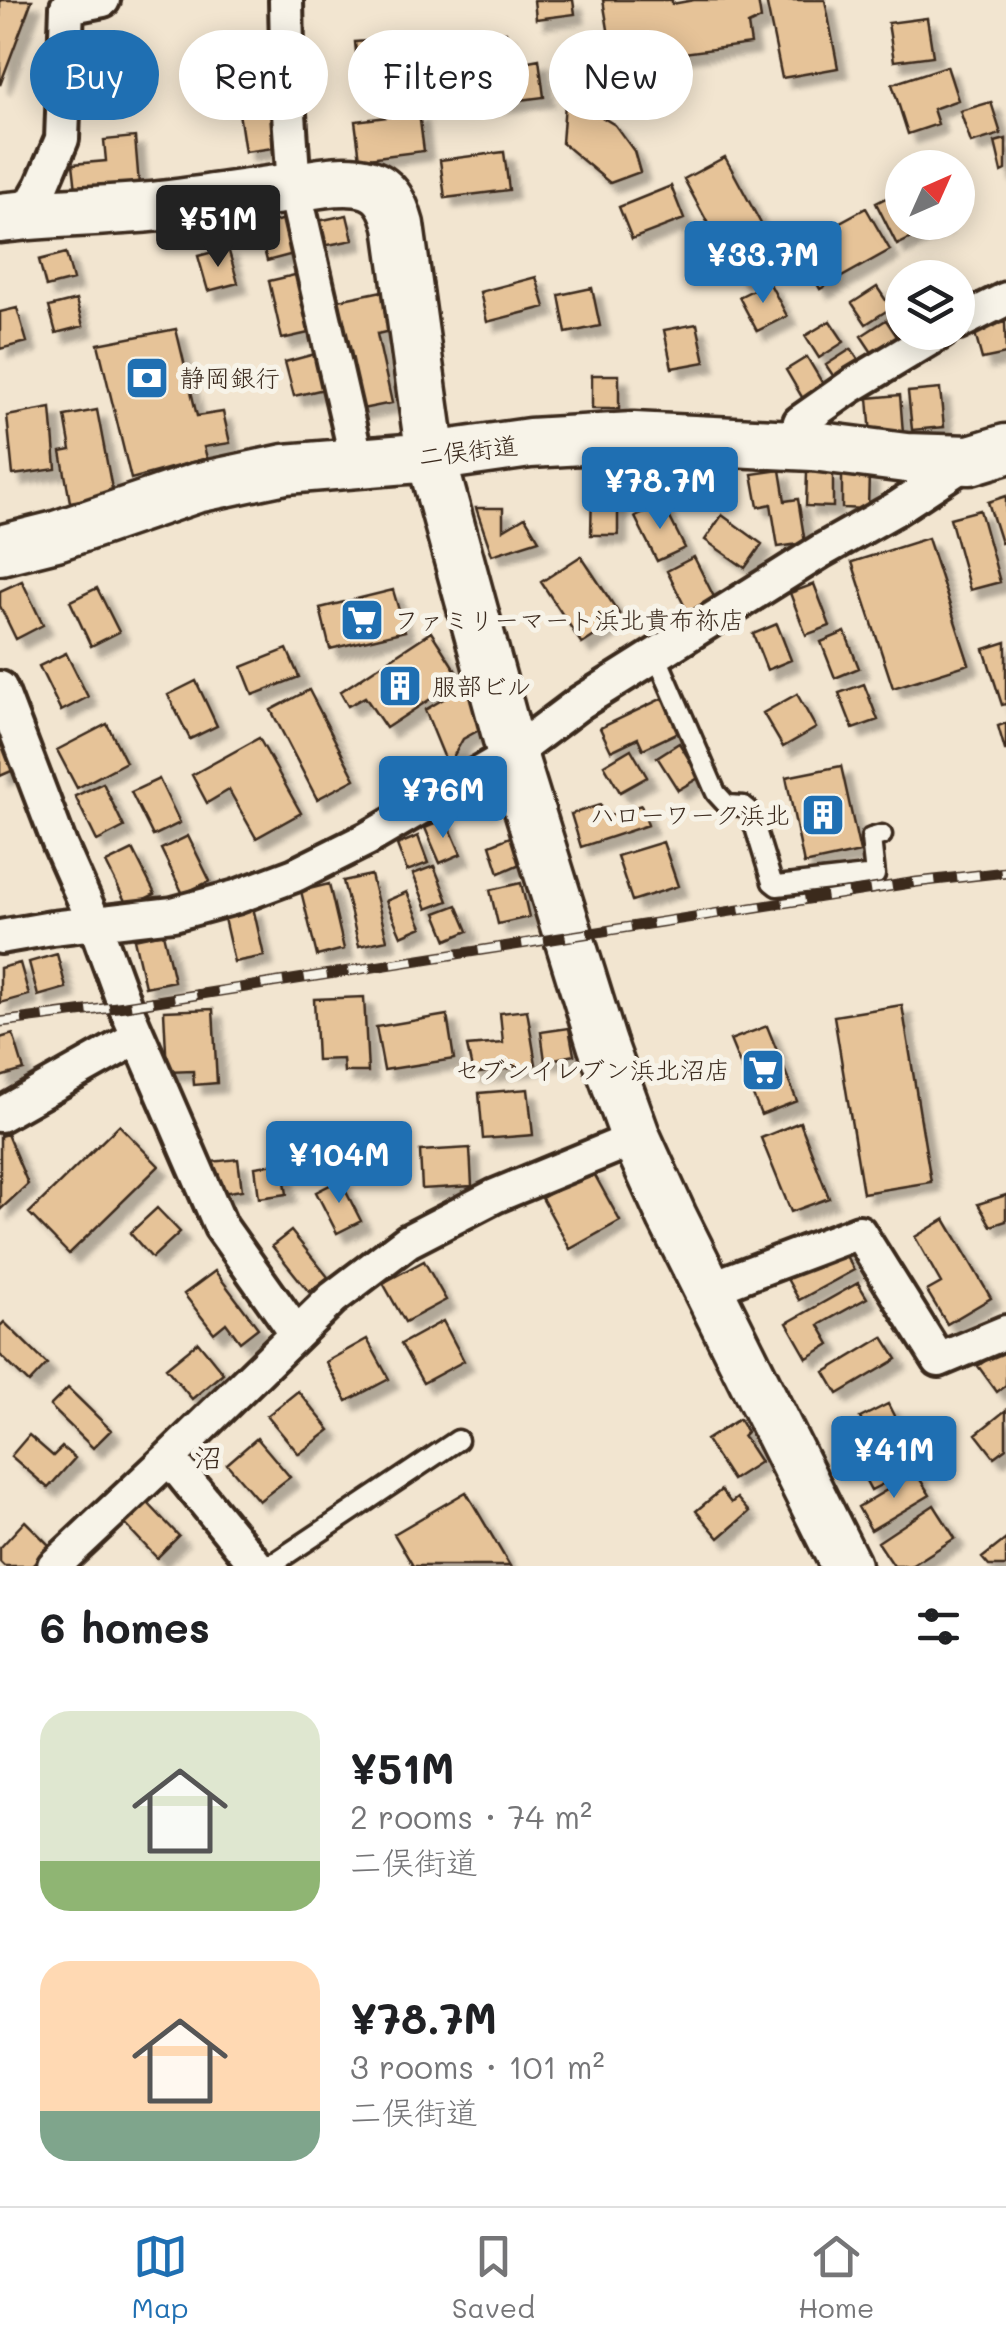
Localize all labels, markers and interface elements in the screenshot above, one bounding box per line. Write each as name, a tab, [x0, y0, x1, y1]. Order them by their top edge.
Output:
chip: Buy	[30, 30, 159, 120]
chip: Rent	[179, 30, 328, 120]
chip: Filters	[348, 30, 529, 120]
chip: New	[549, 30, 693, 120]
north arrow	[885, 150, 975, 240]
map controls	[885, 150, 975, 350]
pin: ¥51M	[159, 185, 277, 270]
text: ¥51M	[178, 196, 258, 238]
pin: ¥33.7M	[682, 221, 844, 306]
text: ¥33.7M	[707, 232, 819, 274]
button: layers	[885, 260, 975, 350]
bank icon: 静岡銀行	[124, 355, 170, 401]
place label: 静岡銀行	[180, 361, 280, 393]
street label: 二俣街道	[416, 428, 519, 472]
pin: ¥78.7M	[579, 447, 741, 532]
text: ¥78.7M	[604, 458, 716, 500]
supermarket icon: ファミリーマート浜北貴布祢店	[339, 597, 385, 643]
place label: ファミリーマート浜北貴布祢店	[394, 603, 745, 635]
building icon: 服部ビル	[377, 663, 423, 709]
place label: 服部ビル	[432, 669, 532, 701]
pin: ¥76M	[384, 756, 502, 841]
text: ¥76M	[401, 767, 485, 809]
building icon: ハローワーク浜北	[800, 792, 846, 838]
place label: ハローワーク浜北	[590, 798, 790, 830]
supermarket icon: セブンイレブン浜北沼店	[740, 1047, 786, 1093]
place label: セブンイレブン浜北沼店	[455, 1053, 730, 1085]
pin: ¥104M	[269, 1121, 409, 1206]
text: ¥104M	[288, 1132, 390, 1174]
pin: ¥41M	[835, 1416, 953, 1501]
text: ¥41M	[853, 1427, 935, 1469]
district label: 沼	[194, 1439, 222, 1475]
text: 6 homes	[40, 1599, 210, 1654]
icon: filters	[911, 1599, 966, 1654]
text: ¥51M	[350, 1740, 455, 1795]
icon: home	[120, 1751, 240, 1871]
text: 2 rooms · 74 m²	[350, 1795, 592, 1837]
text: 二俣街道	[350, 1840, 478, 1882]
text: ¥78.7M	[350, 1990, 497, 2045]
icon: home	[120, 2001, 240, 2121]
text: 3 rooms · 101 m²	[350, 2045, 605, 2087]
text: 二俣街道	[350, 2090, 478, 2132]
tab: Map	[132, 2229, 189, 2325]
tab: Saved	[452, 2229, 535, 2325]
tab: Home	[798, 2229, 874, 2325]

